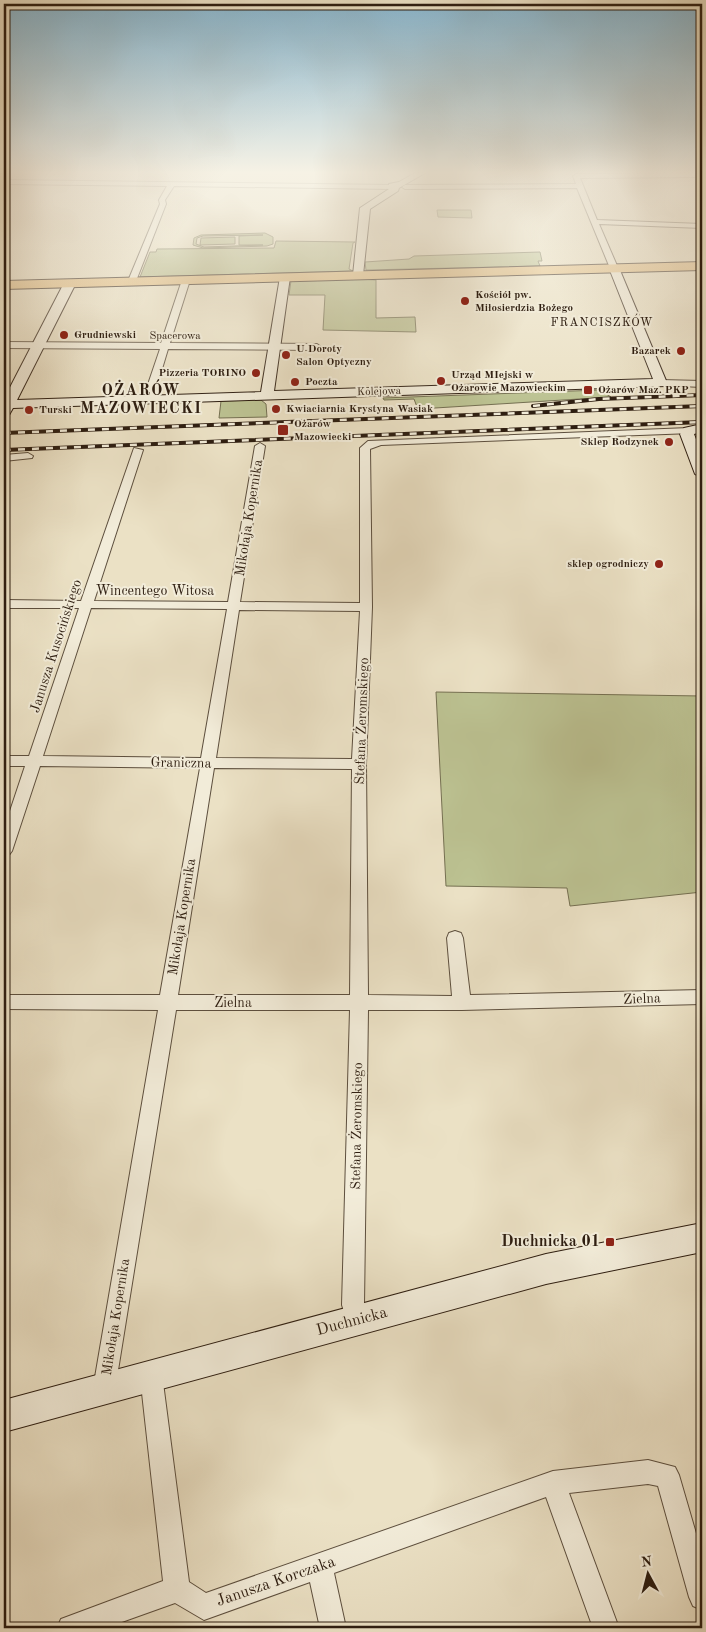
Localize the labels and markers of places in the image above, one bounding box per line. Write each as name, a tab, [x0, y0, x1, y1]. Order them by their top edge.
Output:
place label: Kościół pw. Miłosierdzia Bożego	[475, 290, 574, 314]
marker: Kościół pw. Miłosierdzia Bożego	[459, 295, 471, 307]
marker: Grudniewski	[58, 329, 70, 341]
place label: Grudniewski	[74, 330, 136, 341]
place label: U Doroty Salon Optyczny	[296, 344, 372, 368]
marker: Bazarek	[675, 345, 687, 357]
place label: Bazarek	[631, 346, 671, 357]
marker: U Doroty Salon Optyczny	[280, 349, 292, 361]
marker: Pizzeria TORINO	[250, 367, 262, 379]
place label: Pizzeria TORINO	[159, 368, 246, 379]
place label: Urząd MIejski w Ożarowie Mazowieckim	[451, 370, 566, 394]
marker: Urząd MIejski w Ożarowie Mazowieckim	[435, 375, 447, 387]
marker: Poczta	[289, 376, 301, 388]
place label: Poczta	[305, 377, 338, 388]
marker: Ożarów Maz. PKP	[582, 384, 594, 396]
place label: Ożarów Maz. PKP	[598, 385, 689, 396]
marker: Kwiaciarnia Krystyna Wasiak	[270, 403, 282, 415]
marker: Turski	[23, 404, 35, 416]
place label: Kwiaciarnia Krystyna Wasiak	[286, 404, 433, 415]
place label: Turski	[39, 405, 72, 416]
place label: Ożarów Mazowiecki	[294, 419, 351, 443]
marker: Ożarów Mazowiecki	[276, 423, 290, 437]
marker: Sklep Rodzynek	[663, 436, 675, 448]
place label: Sklep Rodzynek	[581, 437, 659, 448]
marker: sklep ogrodniczy	[653, 558, 665, 570]
place label: sklep ogrodniczy	[567, 559, 649, 570]
place label: Duchnicka 01	[501, 1234, 600, 1250]
marker: Duchnicka 01	[604, 1236, 616, 1248]

